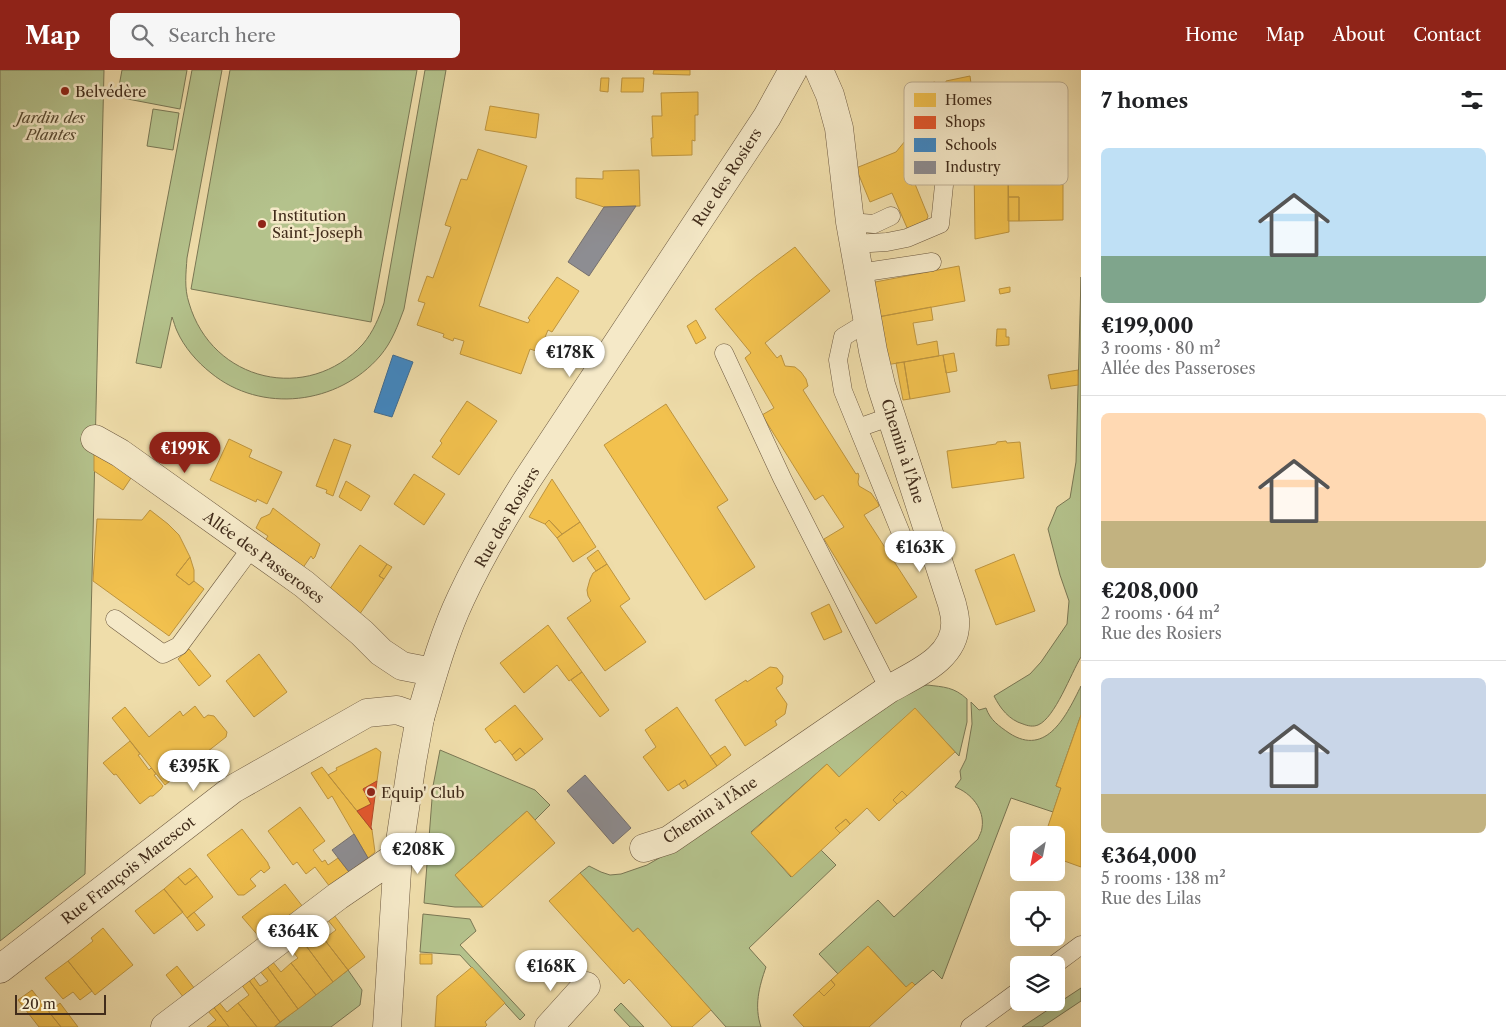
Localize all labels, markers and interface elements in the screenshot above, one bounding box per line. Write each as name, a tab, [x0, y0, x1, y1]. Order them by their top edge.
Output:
search box	[110, 13, 460, 58]
text: Map	[25, 21, 80, 50]
icon: search	[128, 21, 156, 49]
text: Search here	[168, 24, 276, 47]
text: Home	[1185, 24, 1238, 46]
text: Map	[1266, 24, 1304, 46]
text: About	[1332, 24, 1385, 46]
text: Contact	[1413, 24, 1481, 46]
place label: Belvédère	[75, 82, 146, 101]
legend	[904, 82, 1068, 185]
marker: Belvédère	[59, 85, 71, 97]
icon: filters	[1458, 86, 1486, 114]
text: 7 homes	[1101, 88, 1188, 113]
text: Homes	[945, 91, 992, 109]
park label: Jardin des Plantes	[13, 108, 86, 144]
text: Shops	[945, 113, 985, 131]
street label: Rue des Rosiers	[688, 124, 766, 230]
text: Schools	[945, 136, 997, 154]
text: Industry	[945, 158, 1001, 176]
icon: home	[1249, 180, 1339, 270]
place label: Institution Saint-Joseph	[272, 206, 363, 242]
marker: Institution Saint-Joseph	[256, 218, 268, 230]
text: €199,000	[1101, 313, 1194, 338]
pin: €178K	[535, 336, 605, 378]
text: 3 rooms · 80 m²	[1101, 338, 1220, 358]
text: €178K	[546, 342, 594, 362]
text: Allée des Passeroses	[1101, 358, 1255, 378]
street label: Chemin à l'Âne	[877, 396, 929, 506]
pin: €199K	[150, 432, 220, 474]
text: €199K	[160, 438, 210, 458]
icon: home	[1249, 446, 1339, 536]
street label: Rue des Rosiers	[471, 463, 543, 571]
street label: Allée des Passeroses	[199, 506, 328, 607]
pin: €163K	[885, 530, 955, 573]
text: €163K	[896, 537, 944, 557]
text: €208,000	[1101, 578, 1199, 603]
text: 2 rooms · 64 m²	[1101, 603, 1220, 623]
text: Rue des Rosiers	[1101, 623, 1222, 643]
icon: home	[1249, 711, 1339, 801]
pin: €395K	[159, 750, 229, 792]
text: €395K	[169, 756, 219, 776]
street label: Chemin à l'Âne	[659, 772, 761, 848]
place label: Equip' Club	[381, 783, 465, 802]
marker: Equip' Club	[365, 786, 377, 798]
street label: Rue François Marescot	[57, 811, 199, 928]
north arrow	[1010, 826, 1065, 881]
map controls	[1010, 826, 1065, 1011]
pin: €208K	[383, 832, 453, 875]
text: €208K	[392, 839, 444, 859]
text: €364,000	[1101, 843, 1197, 868]
text: 5 rooms · 138 m²	[1101, 868, 1226, 888]
text: Rue des Lilas	[1101, 888, 1201, 908]
button: locate	[1010, 891, 1065, 946]
pin: €364K	[258, 914, 328, 957]
text: €364K	[267, 921, 319, 941]
pin: €168K	[516, 950, 586, 992]
text: €168K	[526, 956, 576, 976]
button: layers	[1010, 956, 1065, 1011]
scale bar	[15, 992, 106, 1015]
text: 20 m	[22, 995, 56, 1013]

